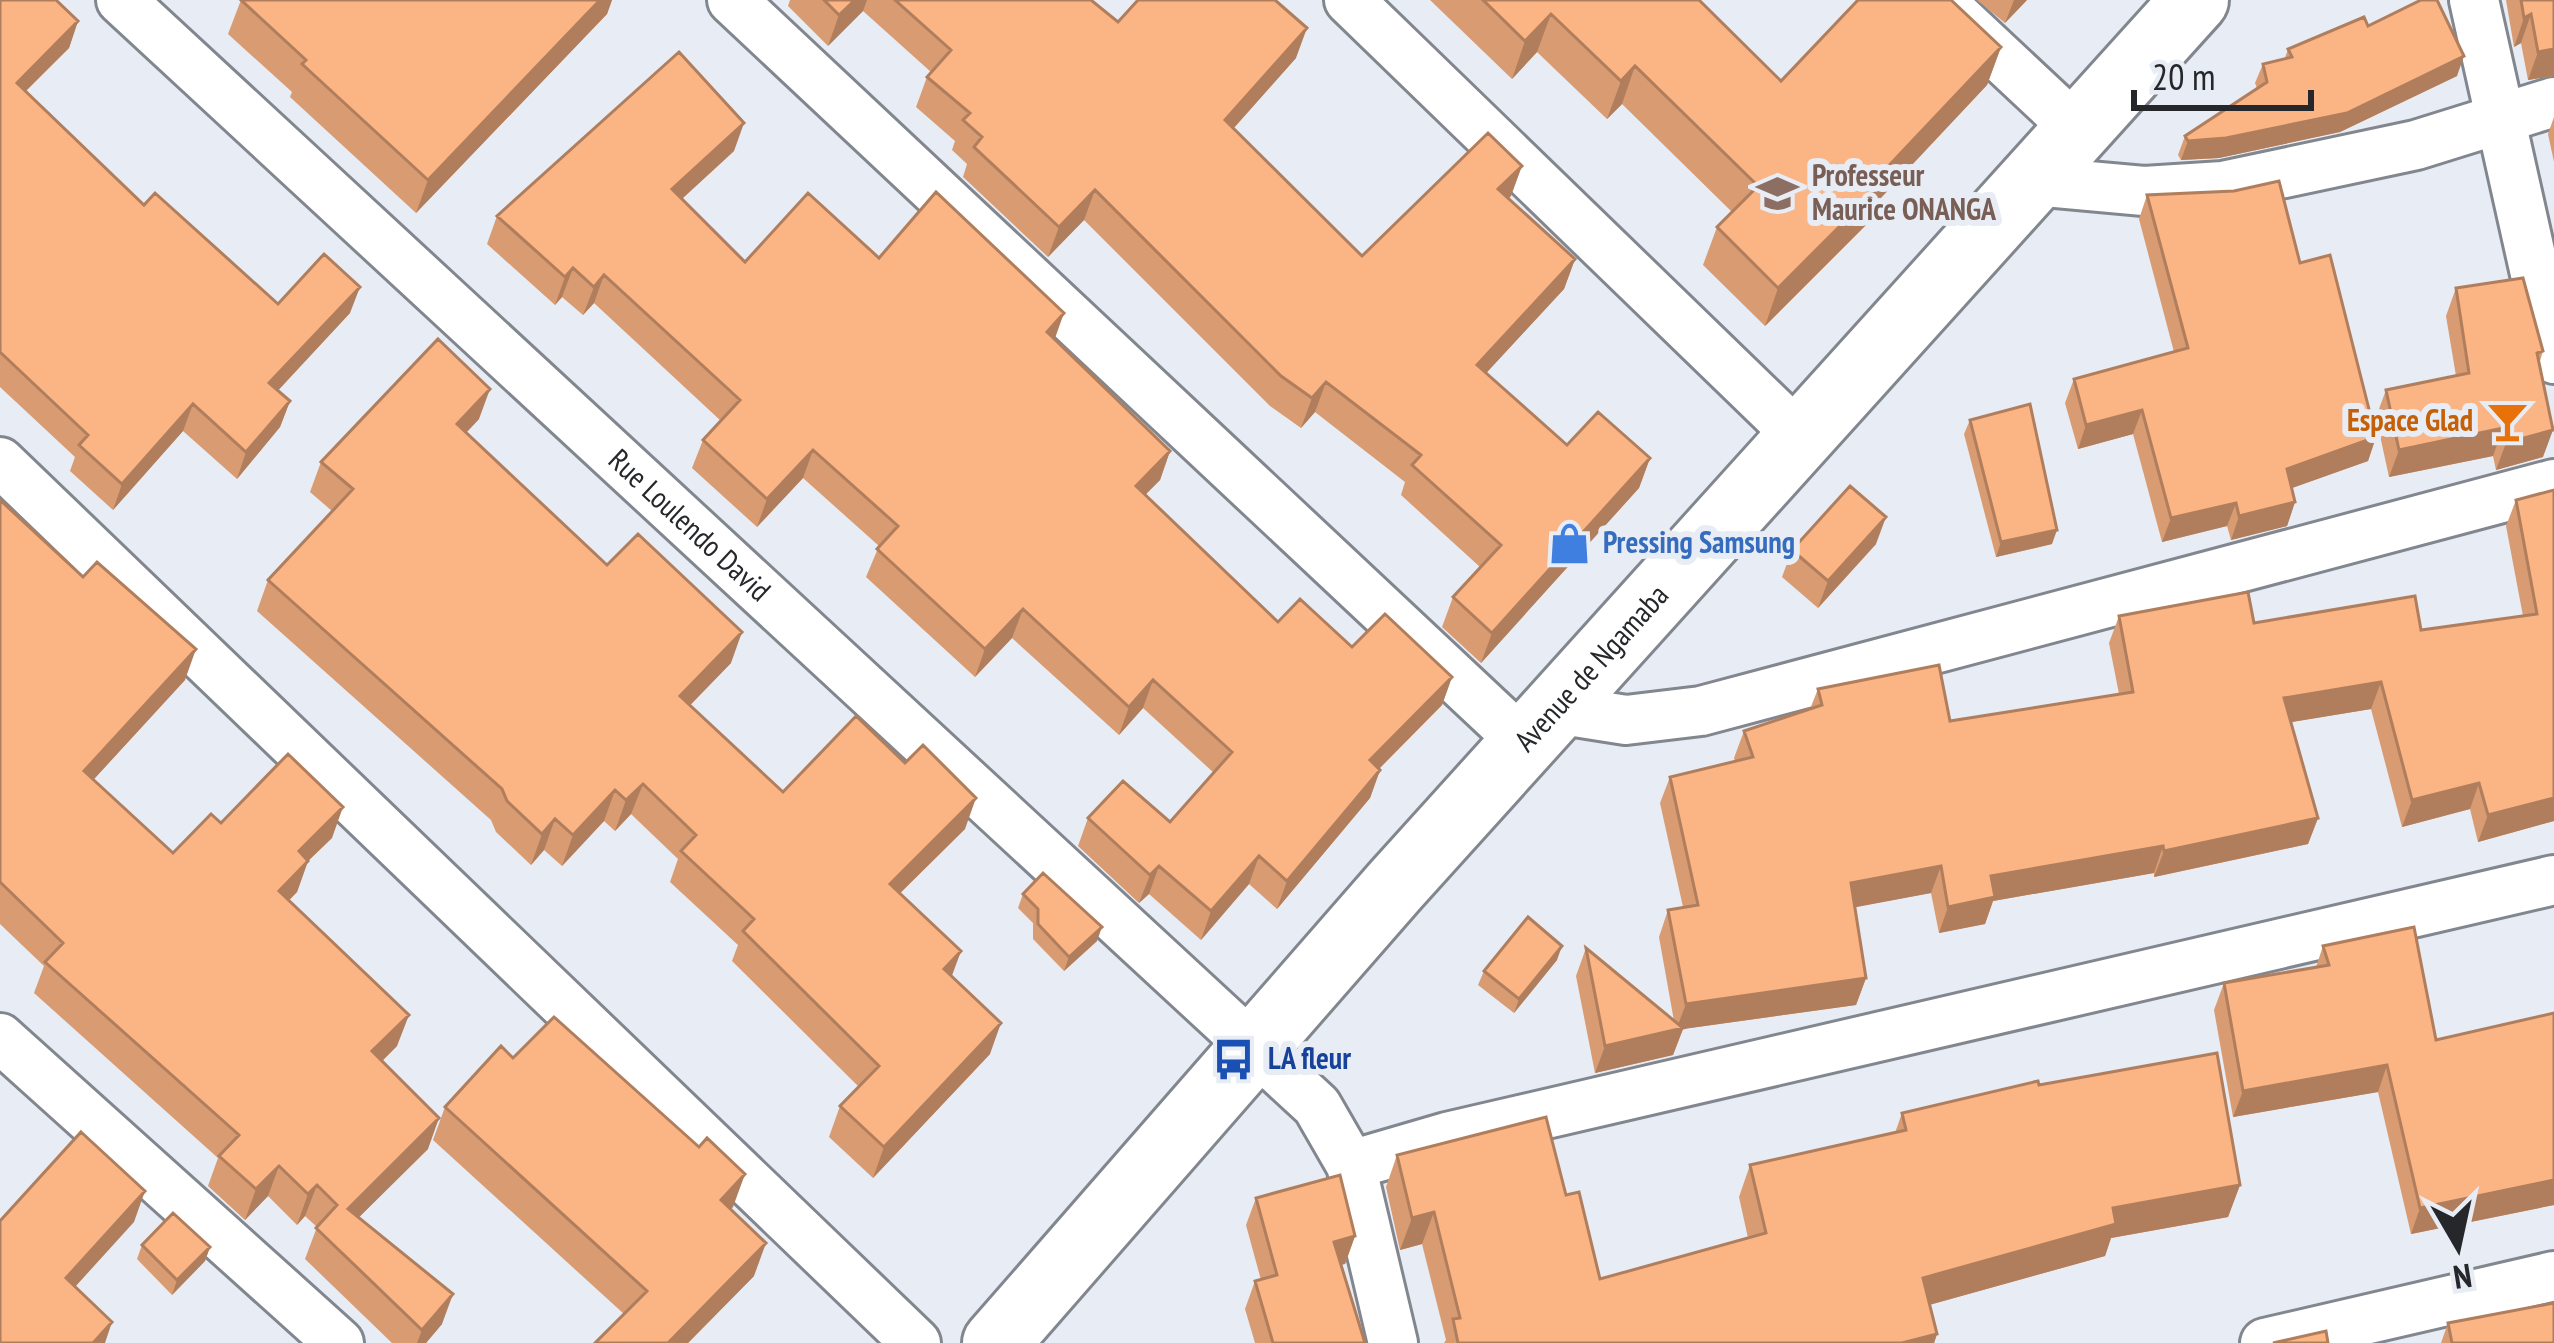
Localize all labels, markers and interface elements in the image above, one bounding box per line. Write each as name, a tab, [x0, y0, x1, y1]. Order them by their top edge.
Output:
scale bar	[2134, 36, 2311, 110]
text: 20 m	[2152, 53, 2215, 100]
place label: Professeur Maurice ONANGA	[1812, 155, 1997, 228]
school or university icon: Professeur Maurice ONANGA	[1755, 170, 1801, 216]
bar icon: Espace Glad	[2484, 398, 2530, 444]
place label: Espace Glad	[2347, 400, 2473, 439]
street label: Rue Loulendo David	[601, 440, 780, 609]
shop icon: Pressing Samsung	[1546, 520, 1592, 566]
place label: Pressing Samsung	[1603, 522, 1795, 561]
street label: Avenue de Ngamaba	[1505, 576, 1676, 759]
bus stop icon: LA fleur	[1211, 1036, 1257, 1082]
place label: LA fleur	[1268, 1038, 1351, 1077]
north arrow	[2398, 1187, 2518, 1307]
text: N	[2451, 1254, 2475, 1300]

